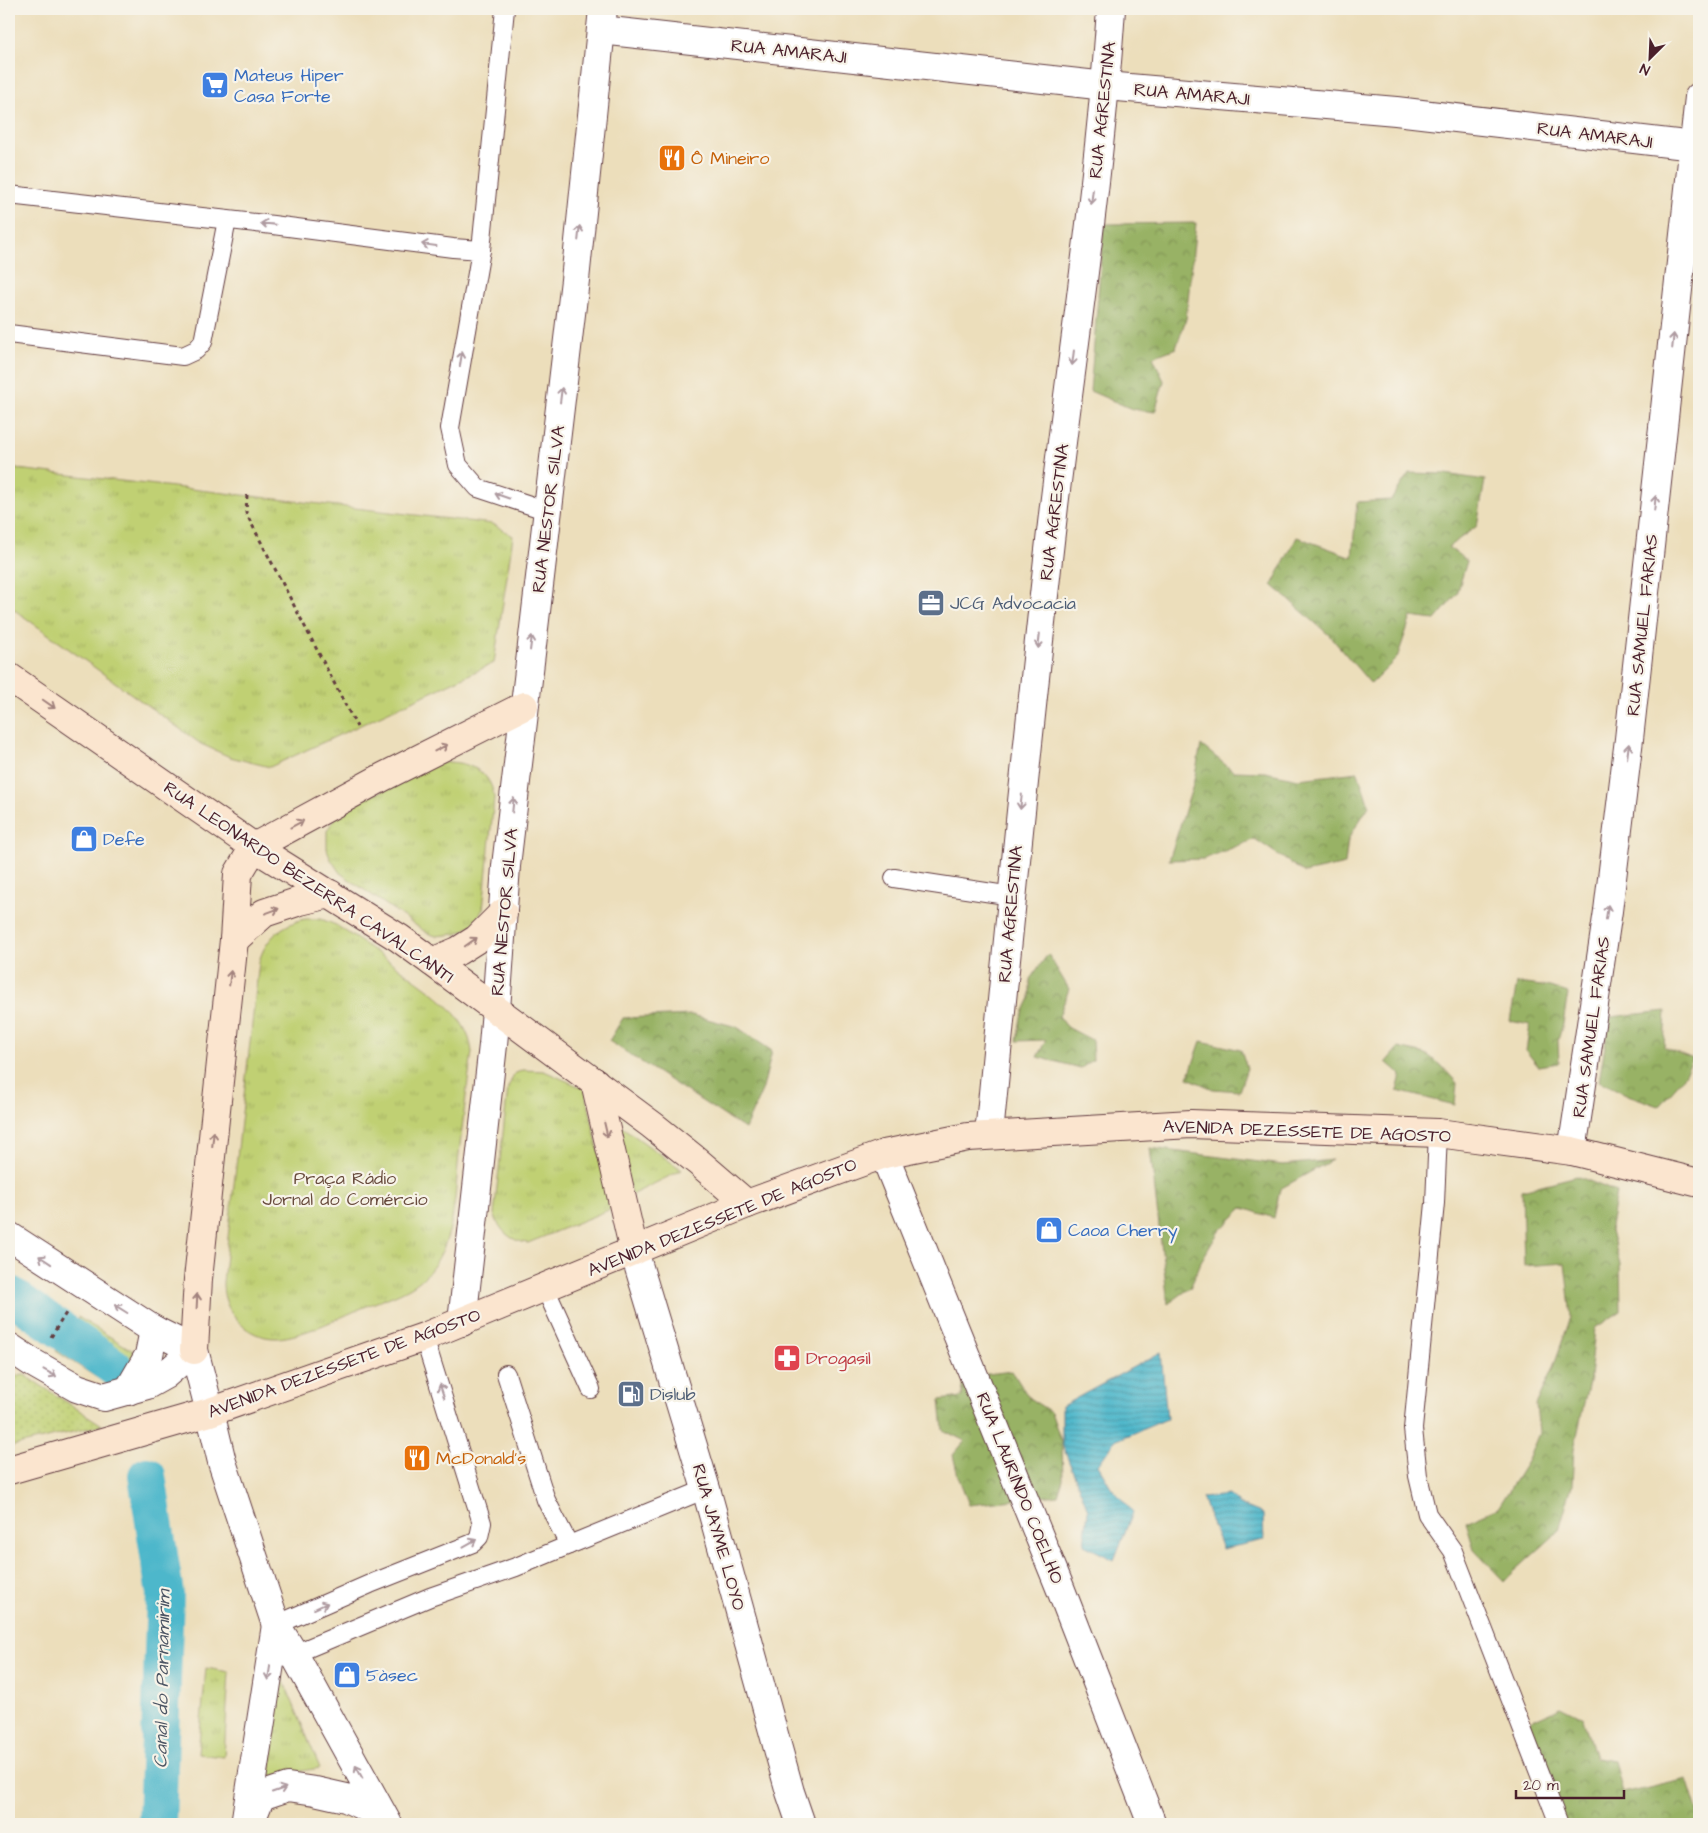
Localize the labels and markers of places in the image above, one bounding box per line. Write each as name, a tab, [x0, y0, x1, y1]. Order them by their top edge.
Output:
place label: Mateus Hiper Casa Forte	[234, 63, 344, 109]
supermarket icon: Mateus Hiper Casa Forte	[200, 70, 230, 100]
restaurant icon: Ô Mineiro	[657, 143, 687, 173]
place label: Ô Mineiro	[691, 146, 769, 171]
office icon: JCG Advocacia	[916, 588, 946, 618]
place label: JCG Advocacia	[950, 591, 1076, 616]
shop icon: Defe	[69, 824, 99, 854]
place label: Defe	[103, 827, 145, 852]
shop icon: Caoa Cherry	[1034, 1215, 1064, 1245]
place label: Caoa Cherry	[1068, 1218, 1178, 1244]
pharmacy icon: Drogasil	[772, 1343, 802, 1373]
place label: Drogasil	[806, 1346, 871, 1372]
fuel station icon: Dislub	[616, 1379, 646, 1409]
place label: Dislub	[650, 1382, 696, 1407]
restaurant icon: McDonald's	[402, 1443, 432, 1473]
place label: McDonald's	[436, 1446, 526, 1471]
shop icon: 5àsec	[332, 1660, 362, 1690]
place label: 5àsec	[366, 1663, 418, 1688]

